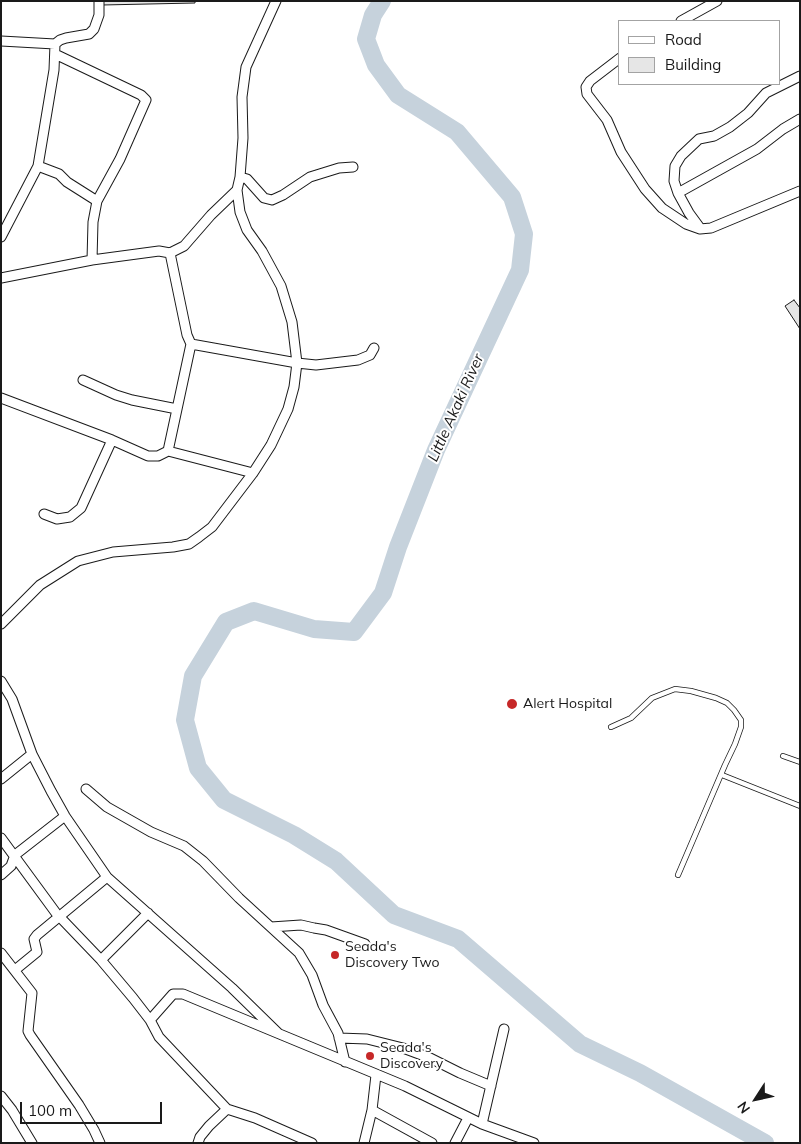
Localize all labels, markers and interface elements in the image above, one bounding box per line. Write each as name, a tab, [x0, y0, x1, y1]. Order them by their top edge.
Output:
legend	[618, 20, 781, 85]
text: Road	[665, 30, 702, 49]
text: Building	[665, 55, 721, 74]
water label: Little Akaki River	[424, 351, 488, 465]
place label: Alert Hospital	[523, 696, 612, 712]
marker: Alert Hospital	[505, 697, 519, 711]
place label: Seada's Discovery Two	[345, 939, 440, 972]
marker: Seada's Discovery Two	[329, 949, 341, 961]
place label: Seada's Discovery	[380, 1040, 443, 1072]
marker: Seada's Discovery	[364, 1050, 376, 1062]
north arrow	[731, 1074, 781, 1124]
scale bar	[22, 1092, 165, 1124]
text: N	[733, 1098, 754, 1117]
text: 100 m	[28, 1101, 72, 1120]

